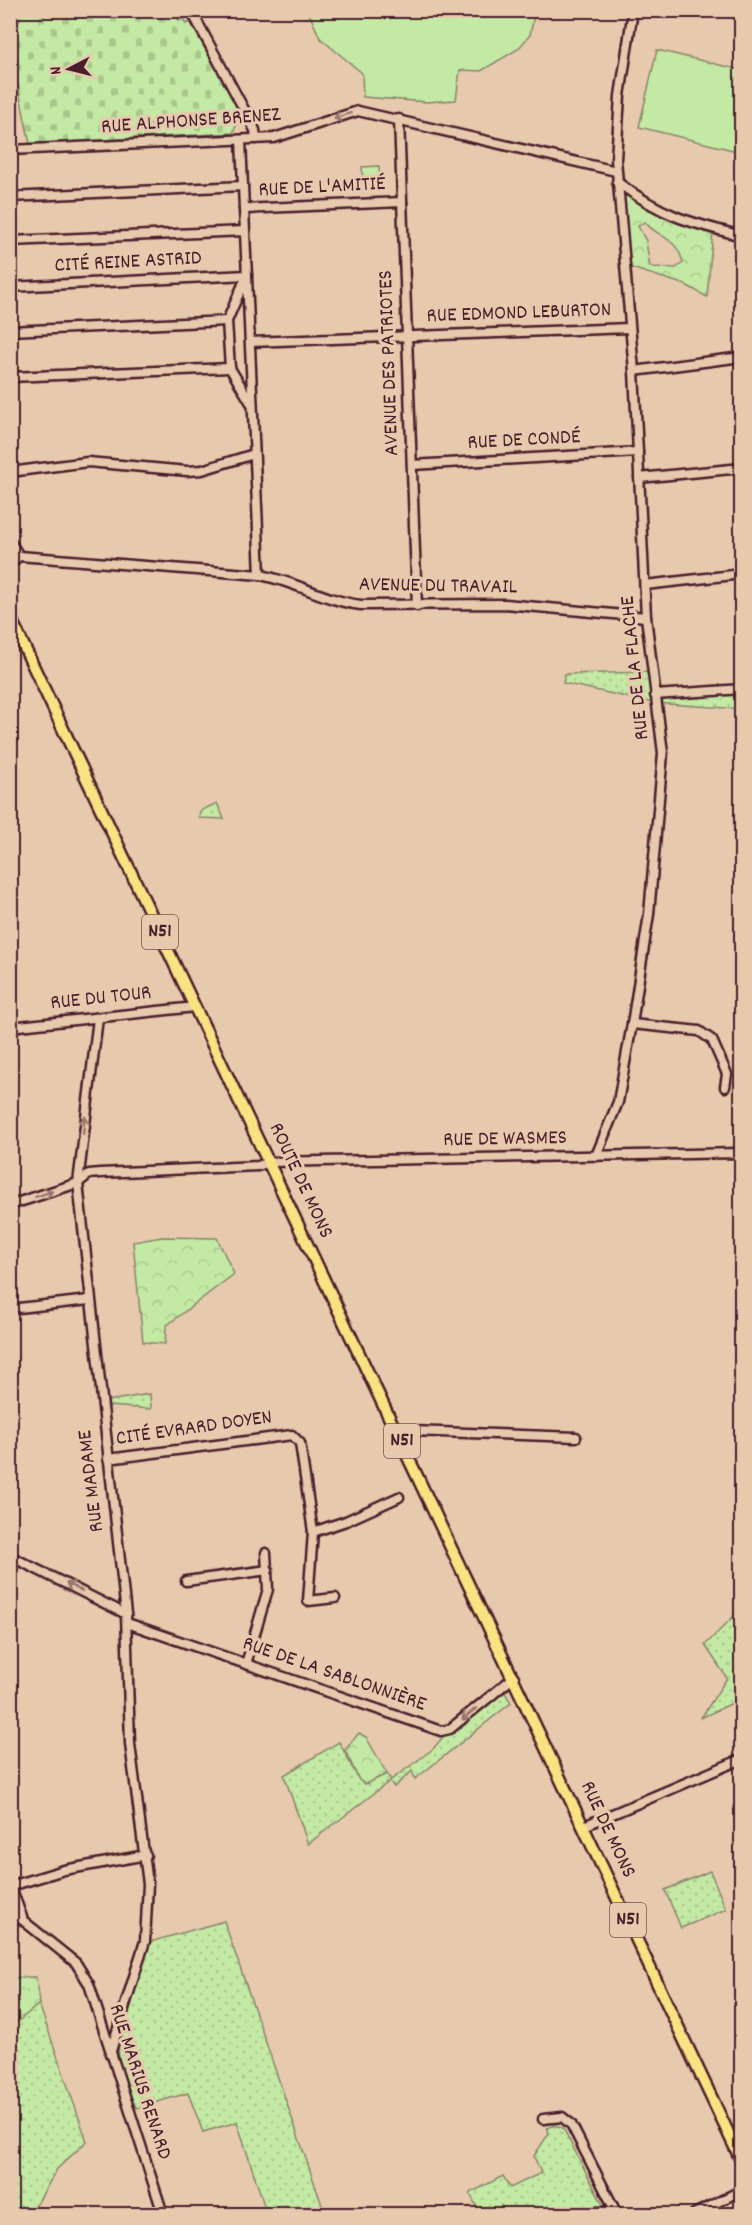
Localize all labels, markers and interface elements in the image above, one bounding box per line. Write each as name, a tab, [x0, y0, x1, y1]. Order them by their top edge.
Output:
north arrow	[39, 39, 99, 99]
text: N	[45, 65, 68, 76]
street label: RUE ALPHONSE BRENEZ	[100, 101, 283, 143]
one-way arrow	[333, 112, 352, 123]
street label: RUE DE L'AMITIÉ	[258, 170, 387, 206]
street label: CITÉ REINE ASTRID	[54, 244, 202, 282]
street label: AVENUE DES PATRIOTES	[372, 270, 408, 456]
street label: RUE EDMOND LEBURTON	[426, 296, 612, 332]
street label: RUE DE CONDÉ	[467, 423, 582, 459]
street label: AVENUE DU TRAVAIL	[359, 571, 518, 603]
street label: RUE DE LA FLACHE	[613, 594, 658, 742]
road number: N51	[142, 915, 178, 949]
street label: RUE DU TOUR	[49, 979, 153, 1019]
one-way arrow	[79, 1116, 90, 1136]
street label: ROUTE DE MONS	[260, 1118, 340, 1244]
street label: RUE DE WASMES	[443, 1124, 567, 1156]
one-way arrow	[34, 1188, 53, 1199]
street label: CITÉ EVRARD DOYEN	[114, 1403, 274, 1455]
road number: N51	[384, 1424, 420, 1458]
street label: RUE MADAME	[71, 1428, 113, 1534]
one-way arrow	[66, 1581, 84, 1592]
street label: RUE DE LA SABLONNIÈRE	[238, 1629, 430, 1721]
one-way arrow	[462, 1707, 477, 1721]
street label: RUE DE MONS	[571, 1777, 643, 1883]
road number: N51	[610, 1903, 646, 1937]
street label: RUE MARIUS RENARD	[100, 2000, 178, 2164]

